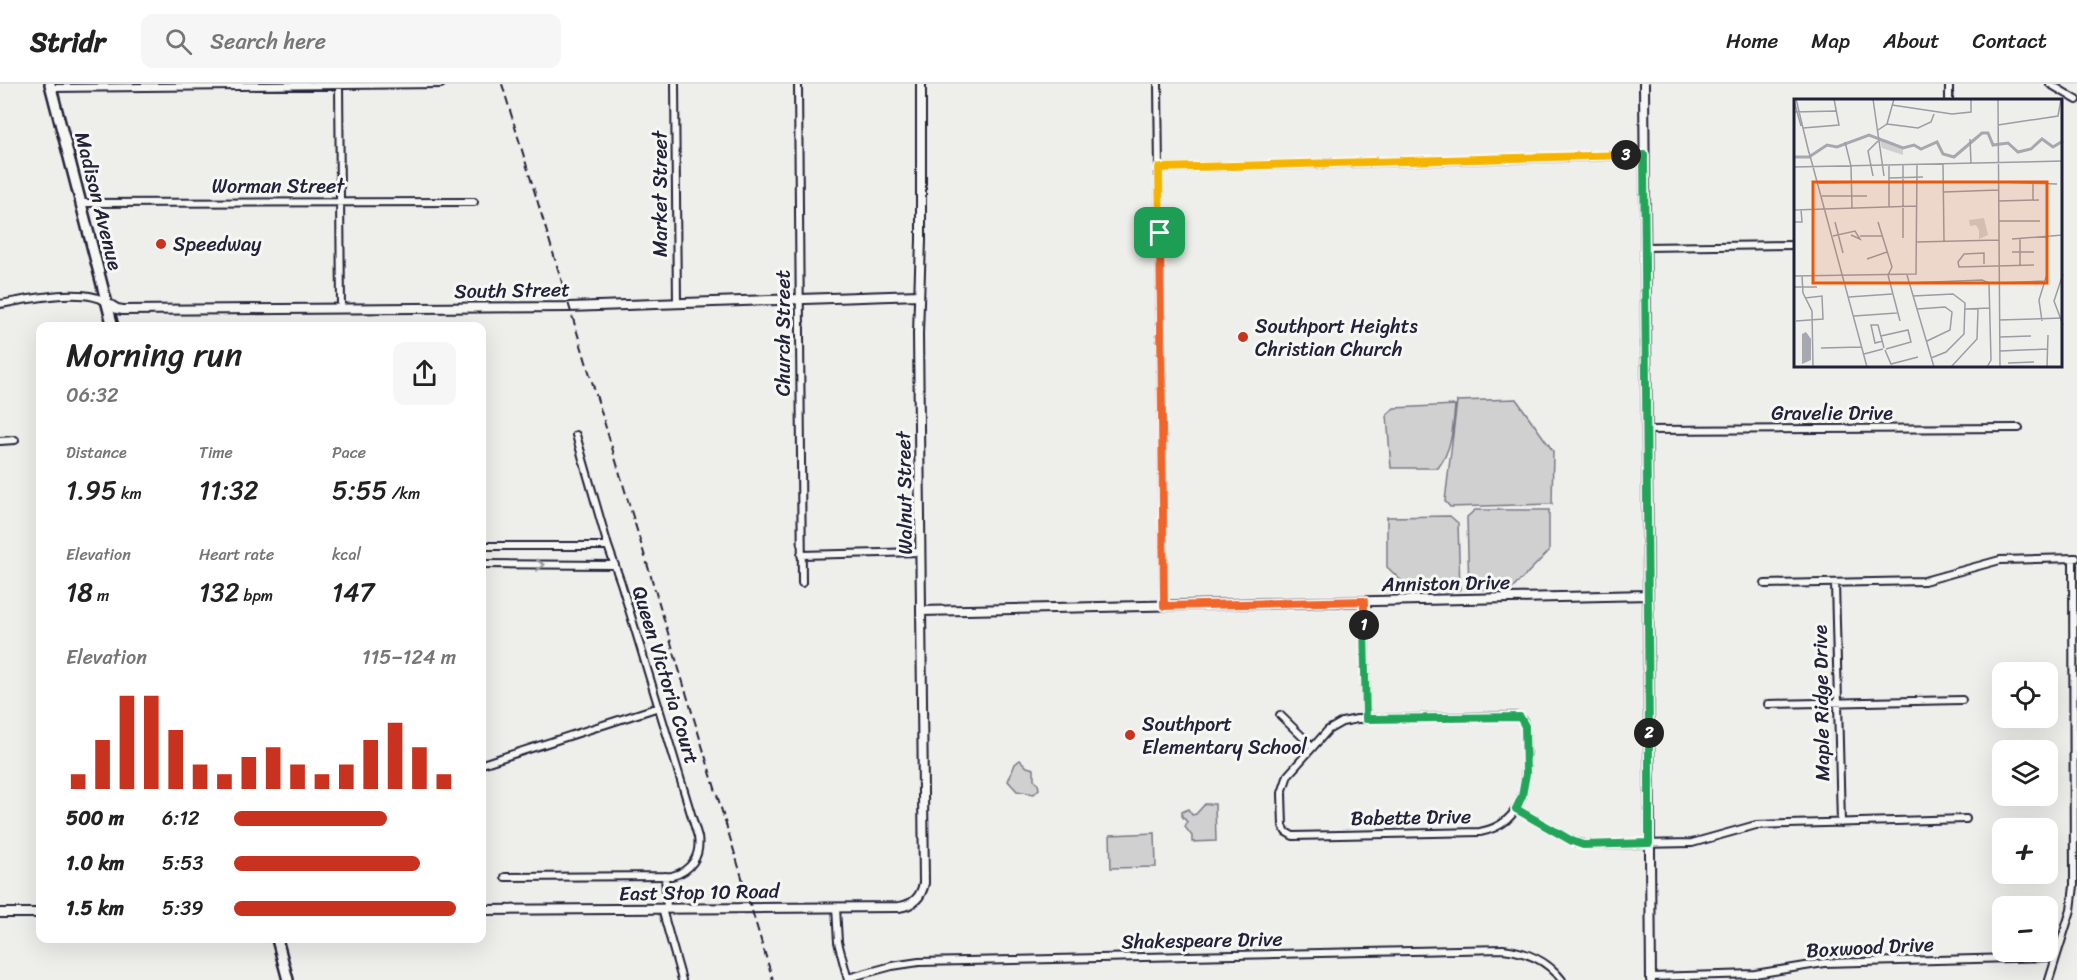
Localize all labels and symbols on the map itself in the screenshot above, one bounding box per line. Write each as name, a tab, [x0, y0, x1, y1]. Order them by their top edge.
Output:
inset map	[1794, 99, 2062, 368]
street label: Madison Avenue	[64, 128, 133, 274]
street label: Market Street	[643, 130, 678, 257]
pin: 3	[1611, 140, 1641, 170]
street label: Worman Street	[212, 169, 345, 204]
pin	[1134, 207, 1185, 258]
place label: Speedway	[173, 227, 262, 262]
marker: Speedway	[154, 237, 168, 251]
street label: Church Street	[766, 270, 801, 396]
street label: South Street	[454, 272, 571, 309]
place label: Southport Heights Christian Church	[1255, 309, 1419, 367]
marker: Southport Heights Christian Church	[1236, 330, 1250, 344]
street label: Gravelie Drive	[1771, 396, 1893, 431]
street label: Walnut Street	[886, 430, 923, 555]
one-way arrow	[535, 559, 544, 571]
street label: Anniston Drive	[1380, 565, 1511, 602]
street label: Queen Victoria Court	[622, 582, 709, 769]
pin: 1	[1349, 610, 1379, 640]
street label: Maple Ridge Drive	[1803, 624, 1840, 782]
place label: Southport Elementary School	[1142, 707, 1307, 765]
pin: 2	[1634, 718, 1664, 748]
marker: Southport Elementary School	[1123, 728, 1137, 742]
street label: Babette Drive	[1350, 799, 1472, 836]
street label: East Stop 10 Road	[619, 874, 781, 911]
street label: Shakespeare Drive	[1121, 922, 1283, 959]
street label: Boxwood Drive	[1805, 927, 1935, 968]

